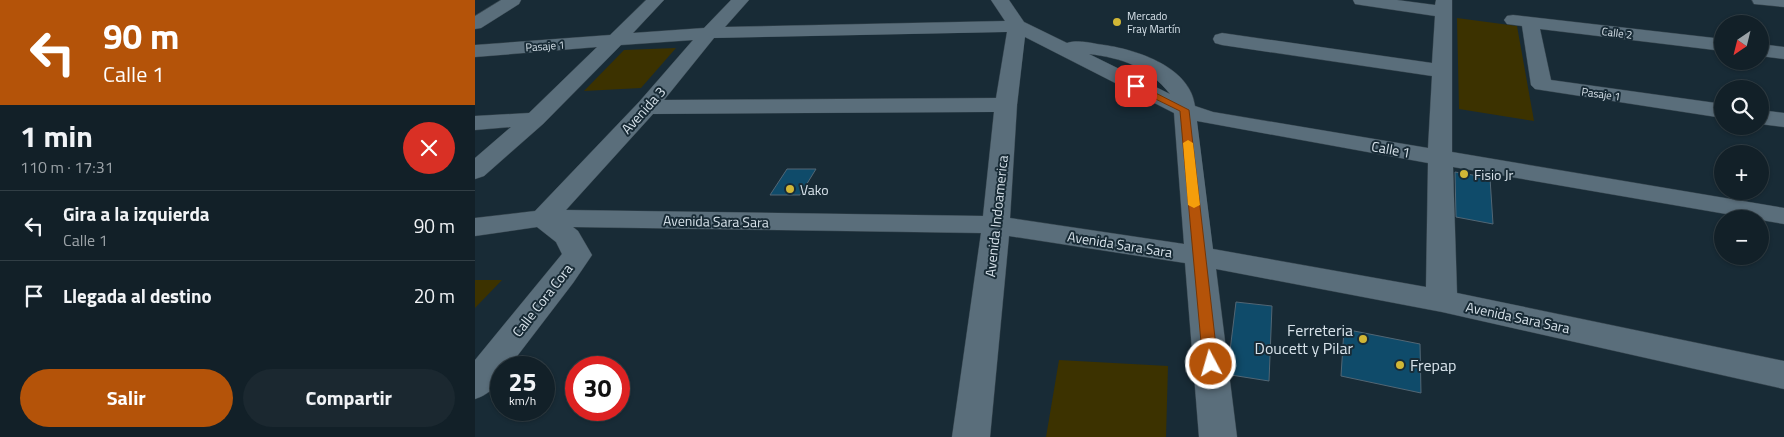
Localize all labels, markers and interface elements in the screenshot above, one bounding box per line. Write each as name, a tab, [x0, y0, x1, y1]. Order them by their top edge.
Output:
place label: Mercado Fray Martín	[1127, 8, 1180, 37]
text: 90 m	[103, 9, 179, 63]
north arrow	[1714, 15, 1769, 70]
map controls	[1714, 15, 1769, 265]
marker: Mercado Fray Martín	[1111, 16, 1123, 28]
icon: left	[20, 20, 85, 85]
street label: Calle 2	[1601, 23, 1633, 43]
street label: Pasaje 1	[525, 37, 565, 55]
text: Calle 1	[103, 57, 164, 91]
pin	[1115, 65, 1157, 107]
icon: arrive	[1122, 72, 1150, 100]
button: search	[1714, 80, 1769, 135]
street label: Avenida 3	[616, 82, 670, 138]
street label: Pasaje 1	[1580, 83, 1622, 105]
text: 1 min	[20, 113, 93, 159]
button: close	[403, 122, 455, 174]
street label: Calle 1	[1370, 135, 1412, 163]
button: +	[1714, 145, 1769, 200]
street label: Avenida Indoamerica	[979, 154, 1013, 278]
text: 110 m · 17:31	[20, 155, 114, 179]
place label: Fisio Jr	[1474, 164, 1514, 185]
marker: Fisio Jr	[1458, 168, 1470, 180]
place label: Vako	[800, 179, 829, 200]
marker: Vako	[784, 183, 796, 195]
text: Gira a la izquierda	[63, 199, 210, 228]
street label: Avenida Sara Sara	[663, 210, 769, 232]
button: −	[1714, 210, 1769, 265]
text: 90 m	[414, 211, 455, 240]
icon: left	[20, 212, 48, 240]
street label: Avenida Sara Sara	[1066, 225, 1174, 263]
text: Calle 1	[63, 228, 108, 252]
street label: Calle Cora Cora	[507, 259, 577, 341]
text: Llegada al destino	[63, 281, 212, 310]
text: 20 m	[414, 281, 455, 310]
icon: arrive	[20, 282, 48, 310]
street label: Avenida Sara Sara	[1464, 296, 1572, 338]
place label: Ferreteria Doucett y Pilar	[1255, 318, 1353, 360]
marker: Ferreteria Doucett y Pilar	[1357, 333, 1369, 345]
position arrow	[1184, 337, 1236, 389]
place label: Frepap	[1410, 353, 1456, 377]
speed limit sign: 30	[565, 356, 630, 421]
marker: Frepap	[1394, 359, 1406, 371]
text: 25	[508, 363, 537, 401]
button: Salir	[20, 369, 233, 427]
button: Compartir	[243, 369, 455, 427]
text: km/h	[509, 391, 536, 410]

